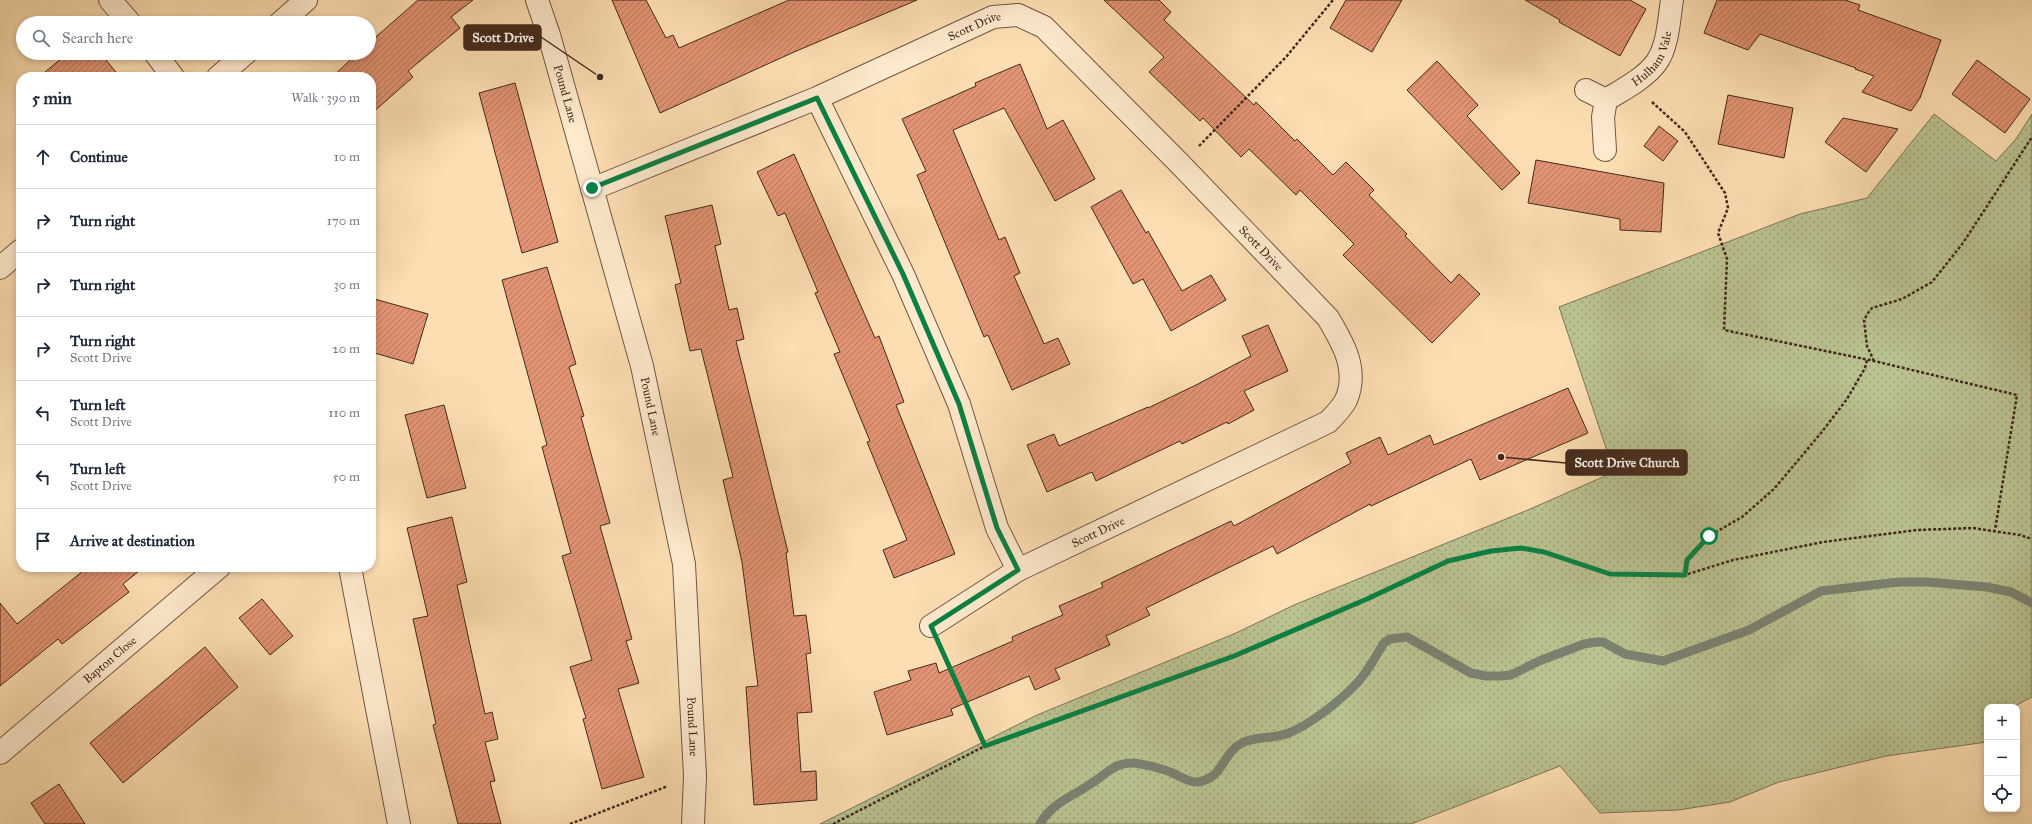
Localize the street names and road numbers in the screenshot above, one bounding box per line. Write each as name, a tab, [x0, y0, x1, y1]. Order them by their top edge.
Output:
street label: Scott Drive	[946, 9, 1002, 44]
street label: Hulham Vale	[1629, 30, 1674, 89]
street label: Pound Lane	[551, 63, 580, 124]
street label: Scott Drive	[1236, 223, 1286, 274]
street label: Pound Lane	[638, 376, 664, 437]
street label: Scott Drive	[1069, 514, 1127, 550]
street label: Bapton Close	[80, 633, 139, 686]
street label: Pound Lane	[684, 696, 701, 757]

